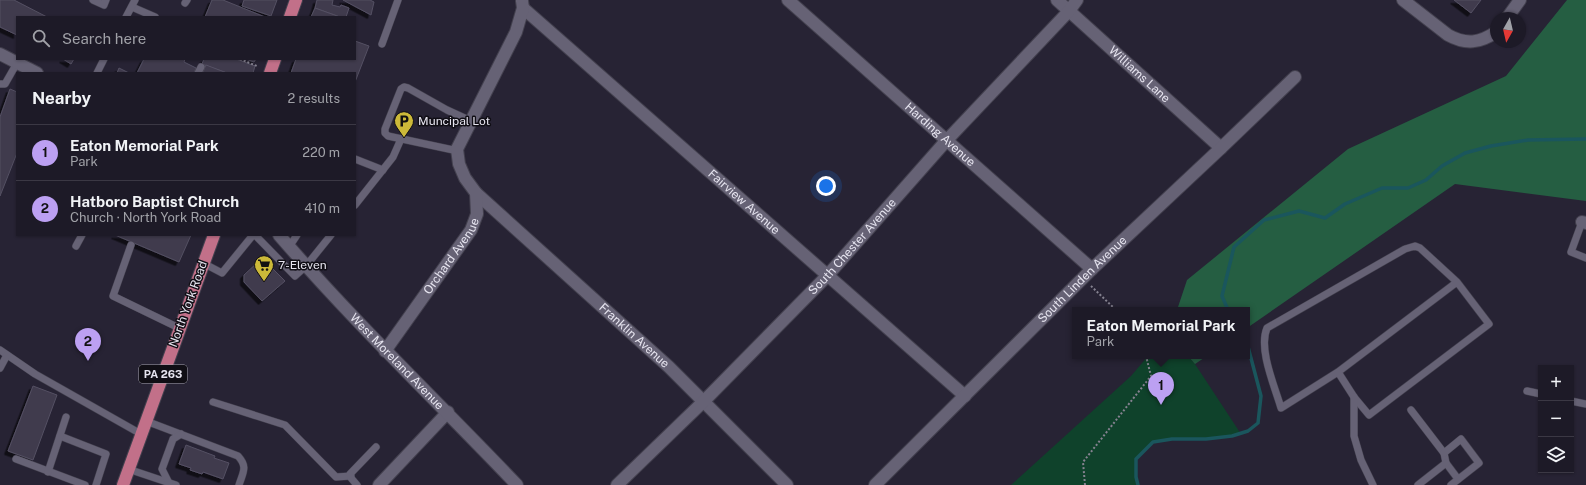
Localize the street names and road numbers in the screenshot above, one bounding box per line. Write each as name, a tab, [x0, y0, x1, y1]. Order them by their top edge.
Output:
street label: Williams Lane	[1106, 43, 1173, 106]
street label: Harding Avenue	[902, 100, 978, 169]
street label: Fairview Avenue	[705, 167, 783, 237]
street label: South Chester Avenue	[806, 196, 899, 298]
street label: Orchard Avenue	[421, 216, 482, 297]
street label: South Linden Avenue	[1035, 233, 1130, 326]
street label: North York Road	[166, 259, 210, 349]
street label: Franklin Avenue	[596, 300, 672, 371]
street label: West Moreland Avenue	[347, 311, 447, 413]
road number: PA 263	[139, 365, 187, 383]

